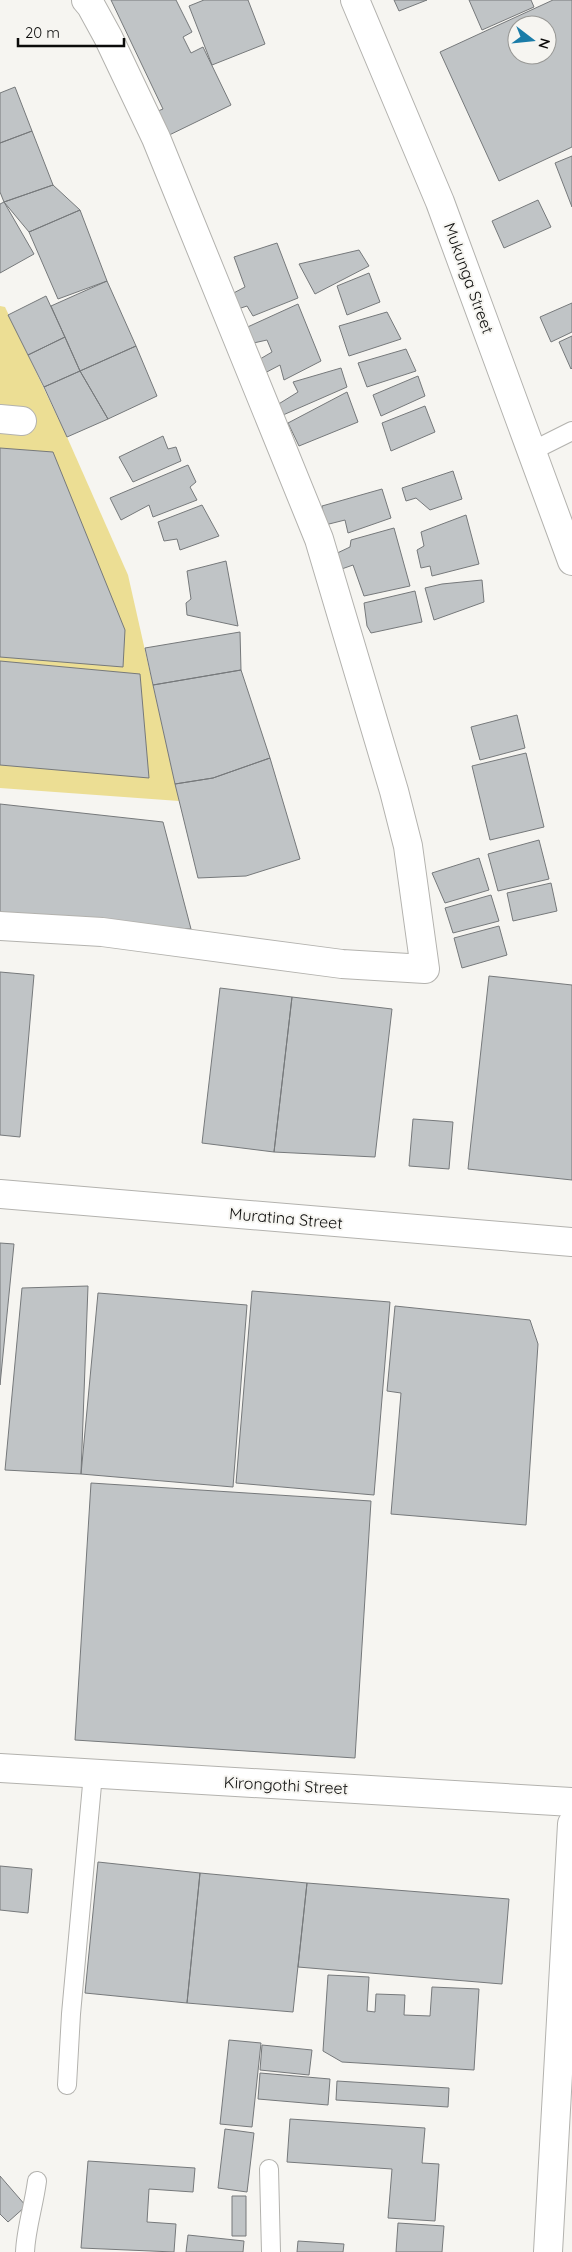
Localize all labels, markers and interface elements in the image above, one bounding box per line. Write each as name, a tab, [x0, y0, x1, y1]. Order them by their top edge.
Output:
scale bar	[18, 15, 124, 47]
north arrow	[507, 15, 557, 65]
text: 20 m	[25, 23, 60, 42]
text: N	[534, 36, 555, 51]
street label: Mukunga Street	[440, 220, 498, 336]
street label: Muratina Street	[228, 1203, 344, 1233]
street label: Kirongothi Street	[223, 1772, 349, 1798]

